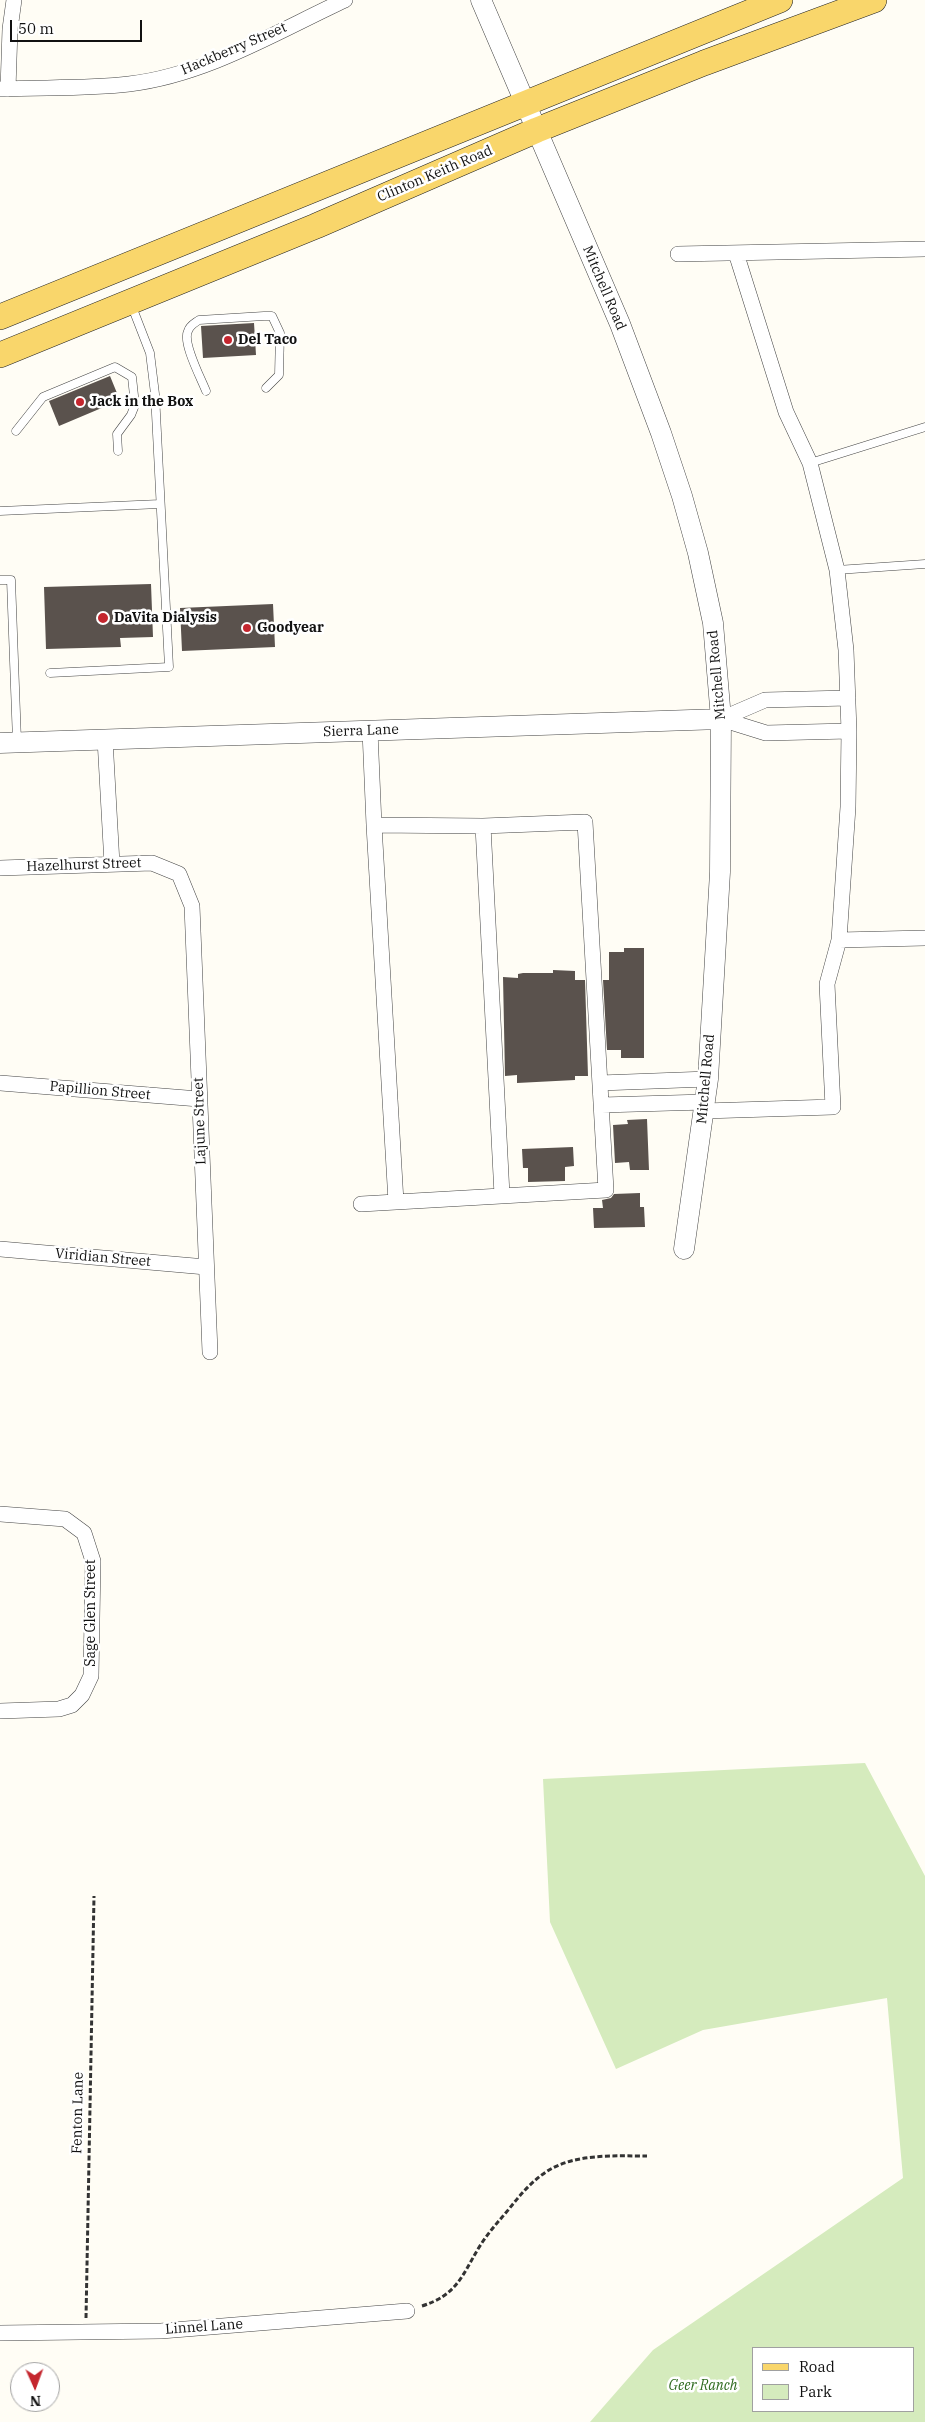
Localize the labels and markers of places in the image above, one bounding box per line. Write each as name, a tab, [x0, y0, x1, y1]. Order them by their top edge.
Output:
place label: Del Taco	[238, 332, 297, 348]
marker: Del Taco	[222, 334, 234, 346]
place label: Jack in the Box	[90, 394, 193, 410]
marker: Jack in the Box	[74, 396, 86, 408]
place label: DaVita Dialysis	[114, 610, 217, 626]
marker: DaVita Dialysis	[96, 611, 110, 625]
place label: Goodyear	[257, 620, 324, 636]
marker: Goodyear	[241, 622, 253, 634]

